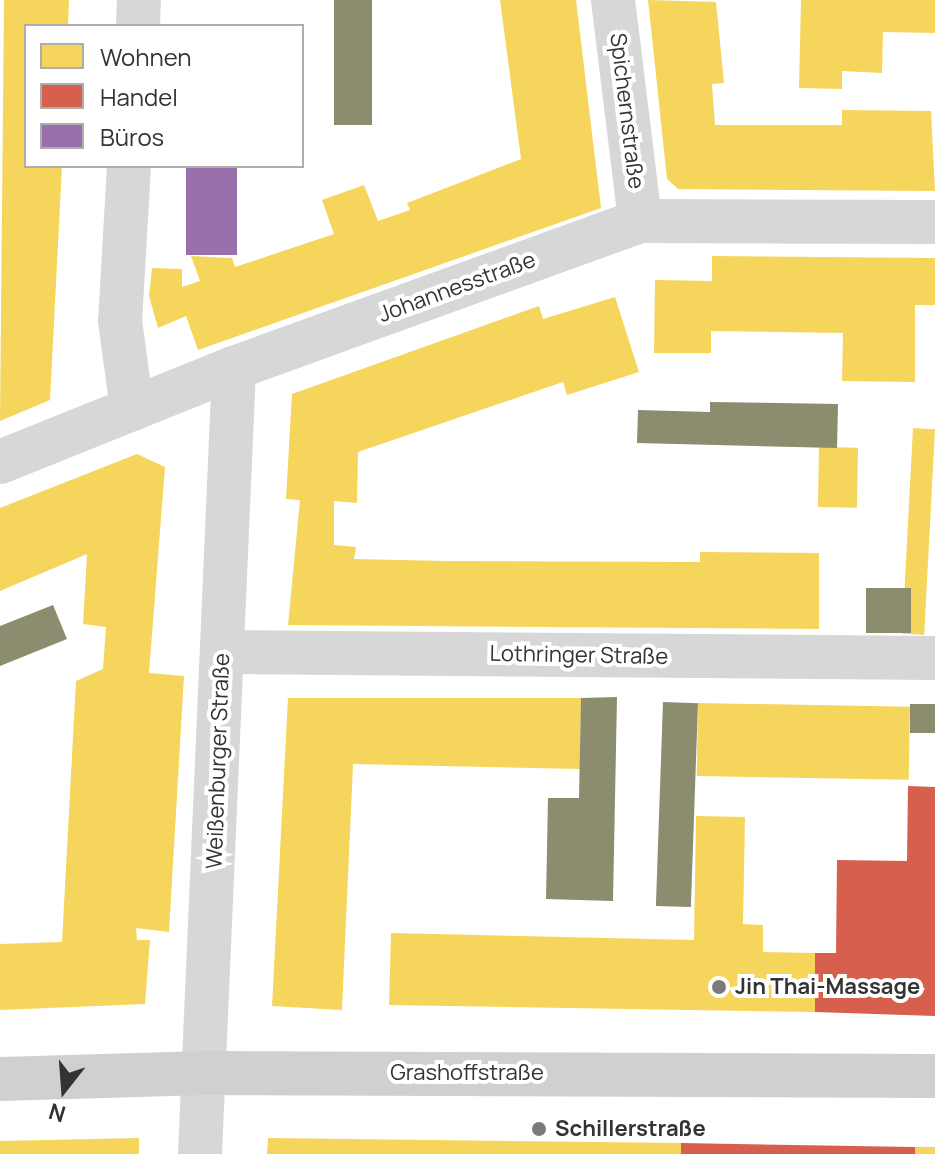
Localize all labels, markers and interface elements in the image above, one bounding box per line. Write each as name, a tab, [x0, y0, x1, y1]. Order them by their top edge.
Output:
legend	[24, 24, 304, 168]
street label: Spichernstraße	[604, 32, 650, 190]
text: Wohnen	[100, 40, 192, 73]
text: Handel	[100, 80, 178, 113]
text: Büros	[100, 120, 164, 153]
street label: Johannesstraße	[375, 246, 539, 328]
street label: Lothringer Straße	[489, 640, 669, 670]
street label: Weißenburger Straße	[201, 653, 235, 869]
place label: Jin Thai-Massage	[735, 974, 920, 1000]
marker: Jin Thai-Massage	[710, 978, 728, 996]
north arrow	[24, 1050, 104, 1130]
street label: Grashoffstraße	[390, 1060, 544, 1086]
text: N	[45, 1096, 69, 1130]
place label: Schillerstraße	[555, 1116, 706, 1142]
marker: Schillerstraße	[530, 1120, 548, 1138]

